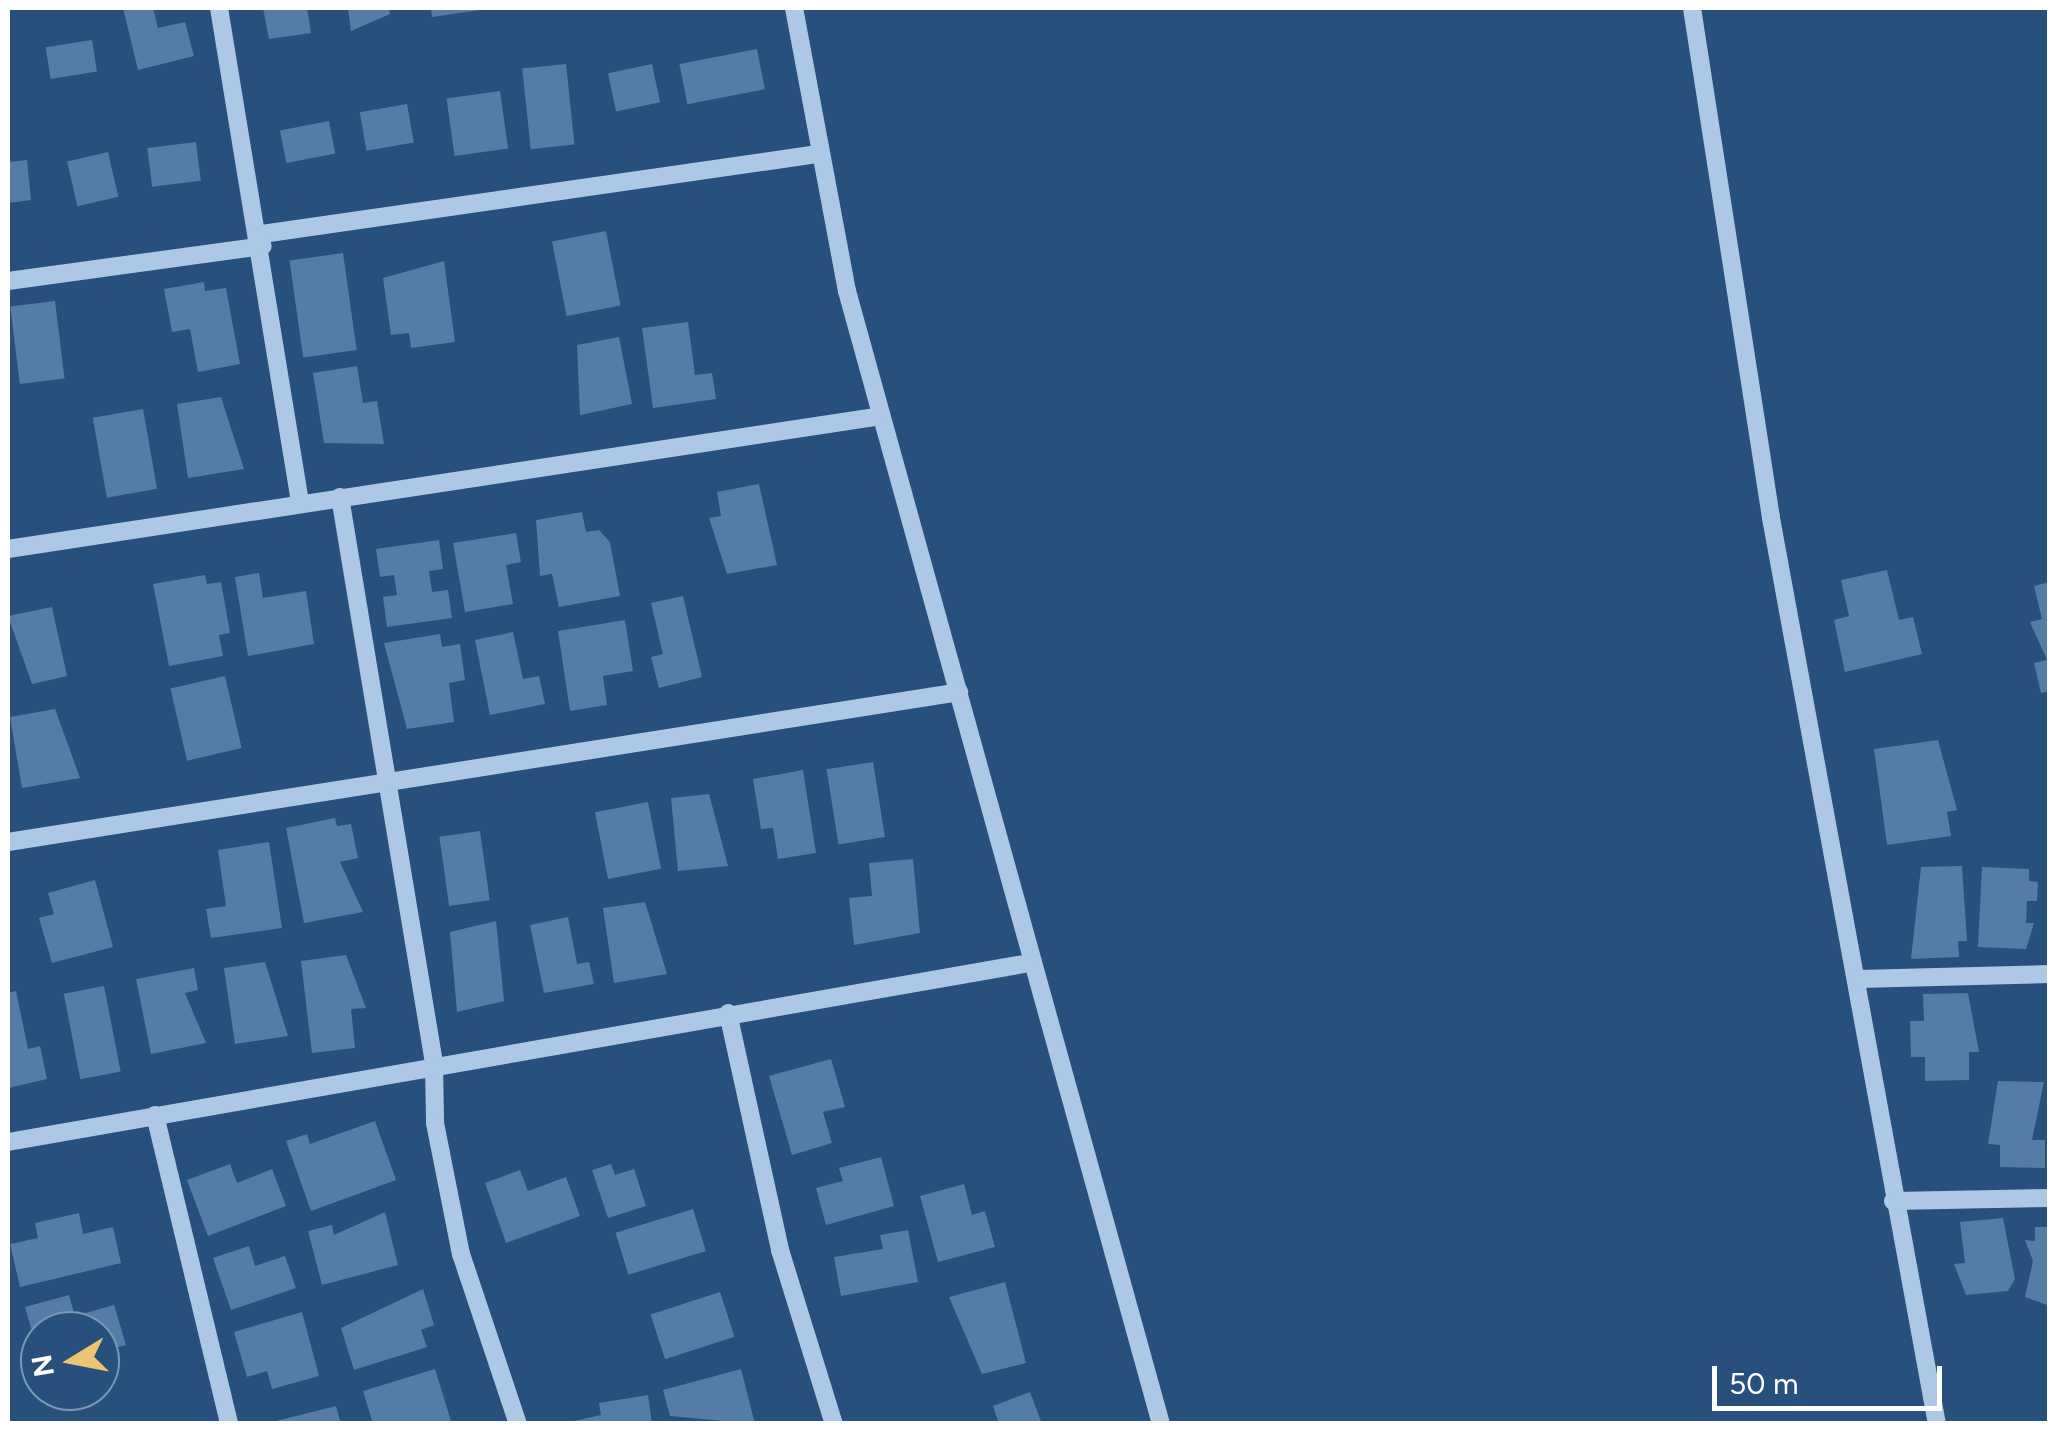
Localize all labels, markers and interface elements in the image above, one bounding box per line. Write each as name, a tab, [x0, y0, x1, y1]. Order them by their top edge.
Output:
north arrow	[20, 1311, 120, 1411]
scale bar	[1717, 1346, 1947, 1408]
text: N	[24, 1352, 61, 1379]
text: 50 m	[1729, 1365, 1798, 1402]

